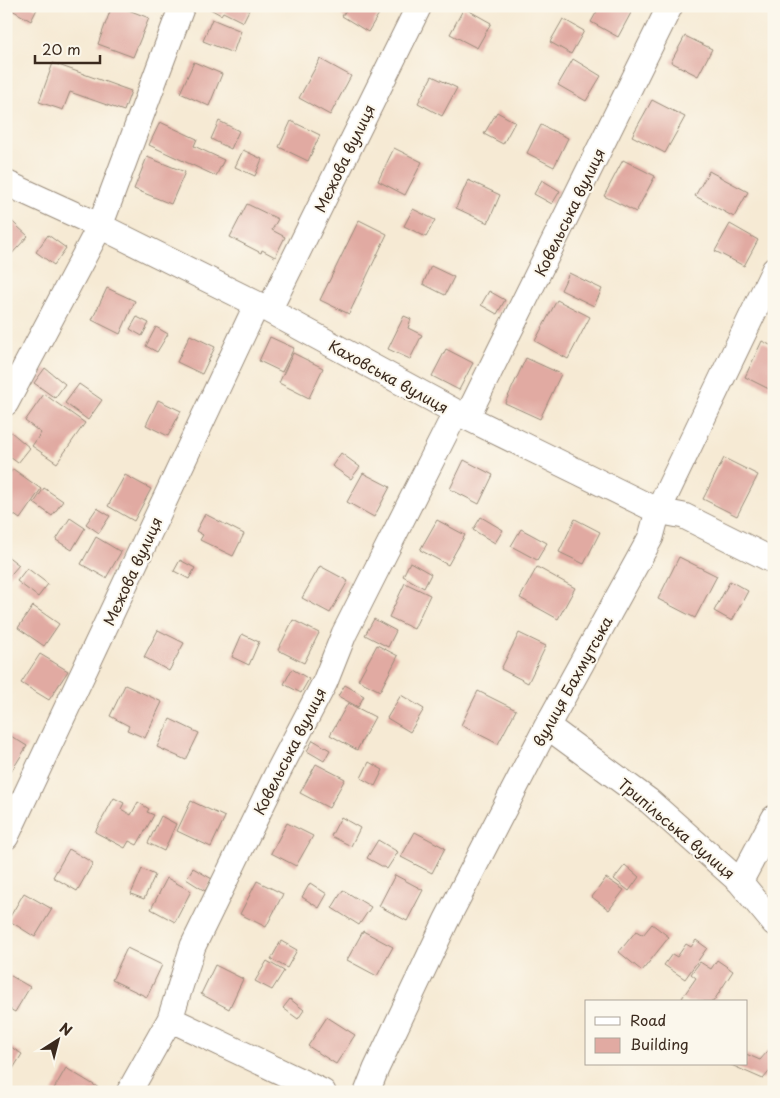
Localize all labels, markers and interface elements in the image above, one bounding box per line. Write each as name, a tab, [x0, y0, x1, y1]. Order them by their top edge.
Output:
scale bar	[35, 32, 100, 64]
text: 20 m	[42, 37, 81, 60]
street label: Межова вулиця	[308, 100, 380, 216]
street label: Ковельська вулиця	[528, 144, 610, 280]
street label: Каховська вулиця	[325, 334, 453, 418]
street label: Межова вулиця	[97, 513, 167, 629]
street label: вулиця Бахмутська	[527, 611, 618, 750]
street label: Ковельська вулиця	[247, 683, 331, 819]
street label: Трипільська вулиця	[613, 772, 741, 884]
legend	[585, 1000, 748, 1066]
text: Road	[630, 1008, 666, 1031]
north arrow	[32, 1016, 82, 1066]
text: N	[55, 1017, 77, 1041]
text: Building	[630, 1032, 689, 1055]

